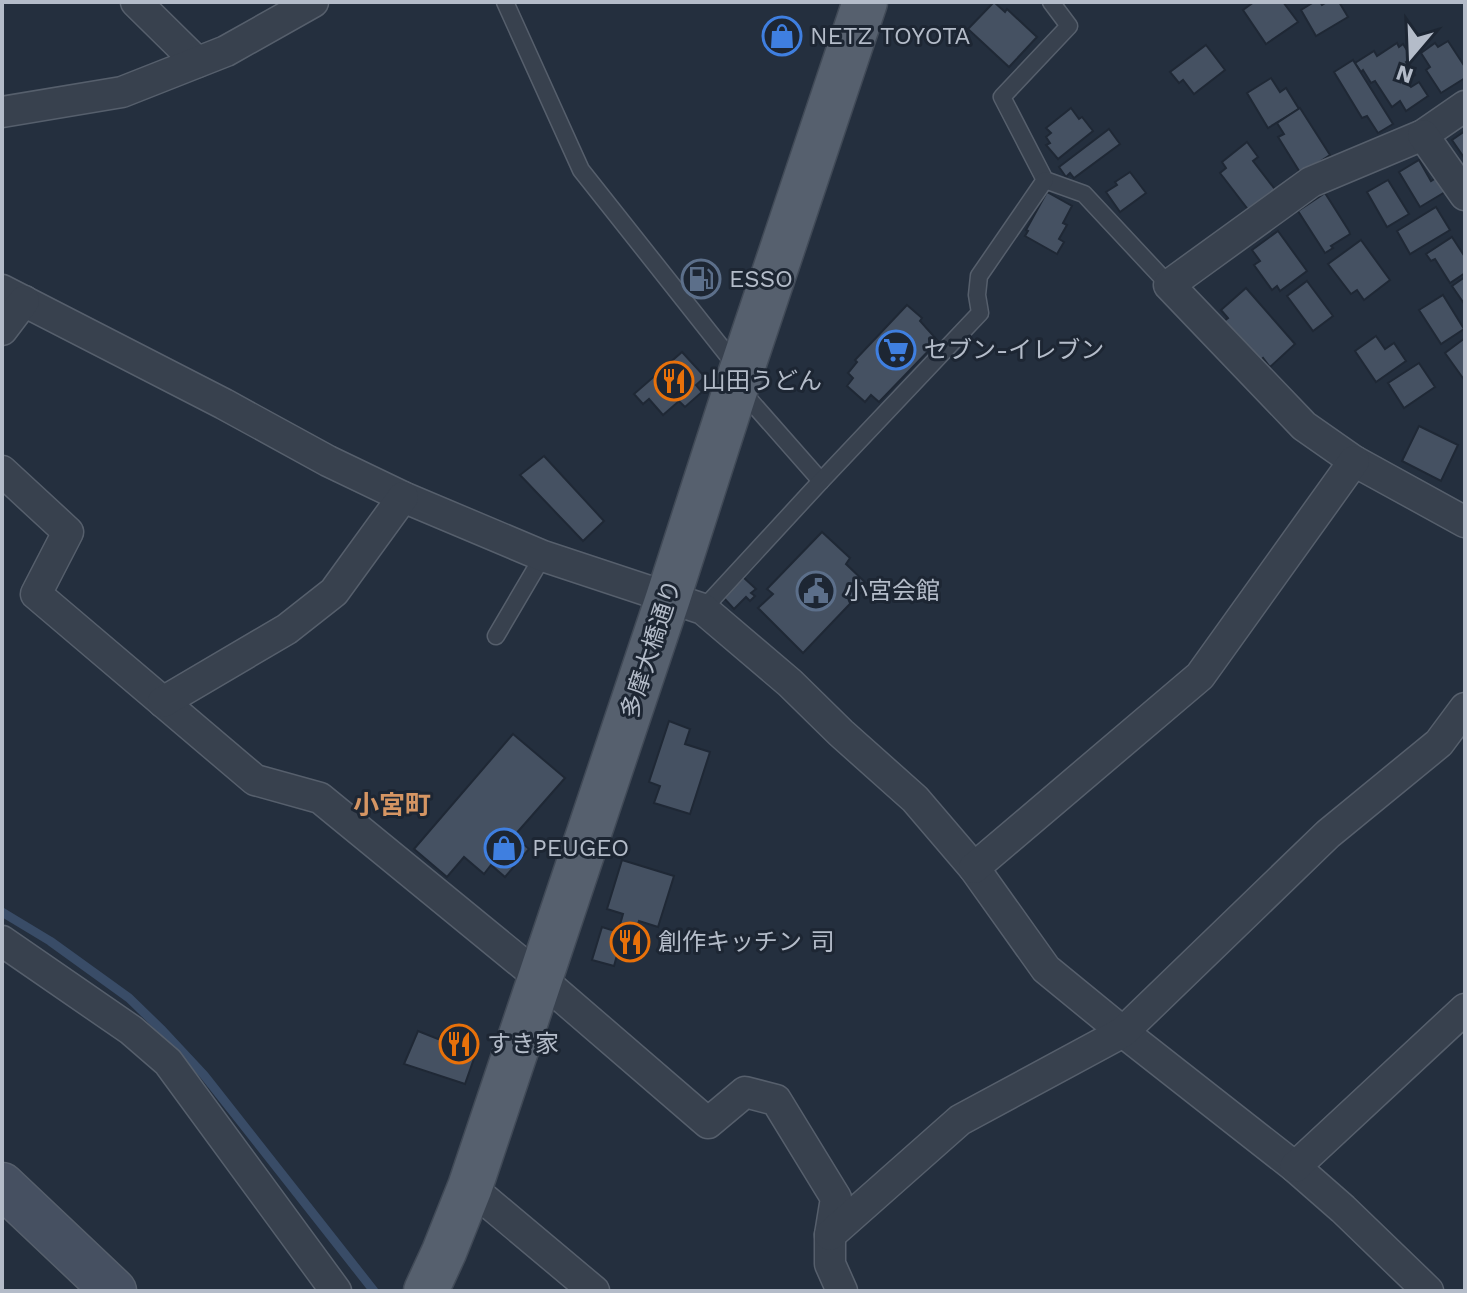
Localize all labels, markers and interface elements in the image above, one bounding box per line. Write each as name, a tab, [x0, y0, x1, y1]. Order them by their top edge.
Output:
shop icon: NETZ TOYOTA	[761, 15, 803, 57]
north arrow	[1371, 16, 1451, 96]
place label: NETZ TOYOTA	[810, 22, 971, 50]
text: N	[1393, 60, 1416, 89]
fuel station icon: ESSO	[680, 258, 722, 300]
place label: ESSO	[729, 265, 793, 293]
supermarket icon: セブン-イレブン	[875, 329, 917, 371]
place label: セブン-イレブン	[924, 336, 1104, 364]
restaurant icon: 山田うどん	[653, 360, 695, 402]
place label: 山田うどん	[702, 367, 822, 395]
public building icon: 小宮会館	[795, 570, 837, 612]
street label: 多摩大橋通り	[615, 576, 687, 722]
place label: 小宮会館	[844, 577, 940, 605]
district label: 小宮町	[353, 790, 431, 820]
shop icon: PEUGEO	[483, 827, 525, 869]
place label: PEUGEO	[532, 834, 629, 862]
restaurant icon: 創作キッチン 司	[609, 921, 651, 963]
place label: 創作キッチン 司	[658, 928, 834, 956]
restaurant icon: すき家	[438, 1023, 480, 1065]
place label: すき家	[487, 1030, 559, 1058]

